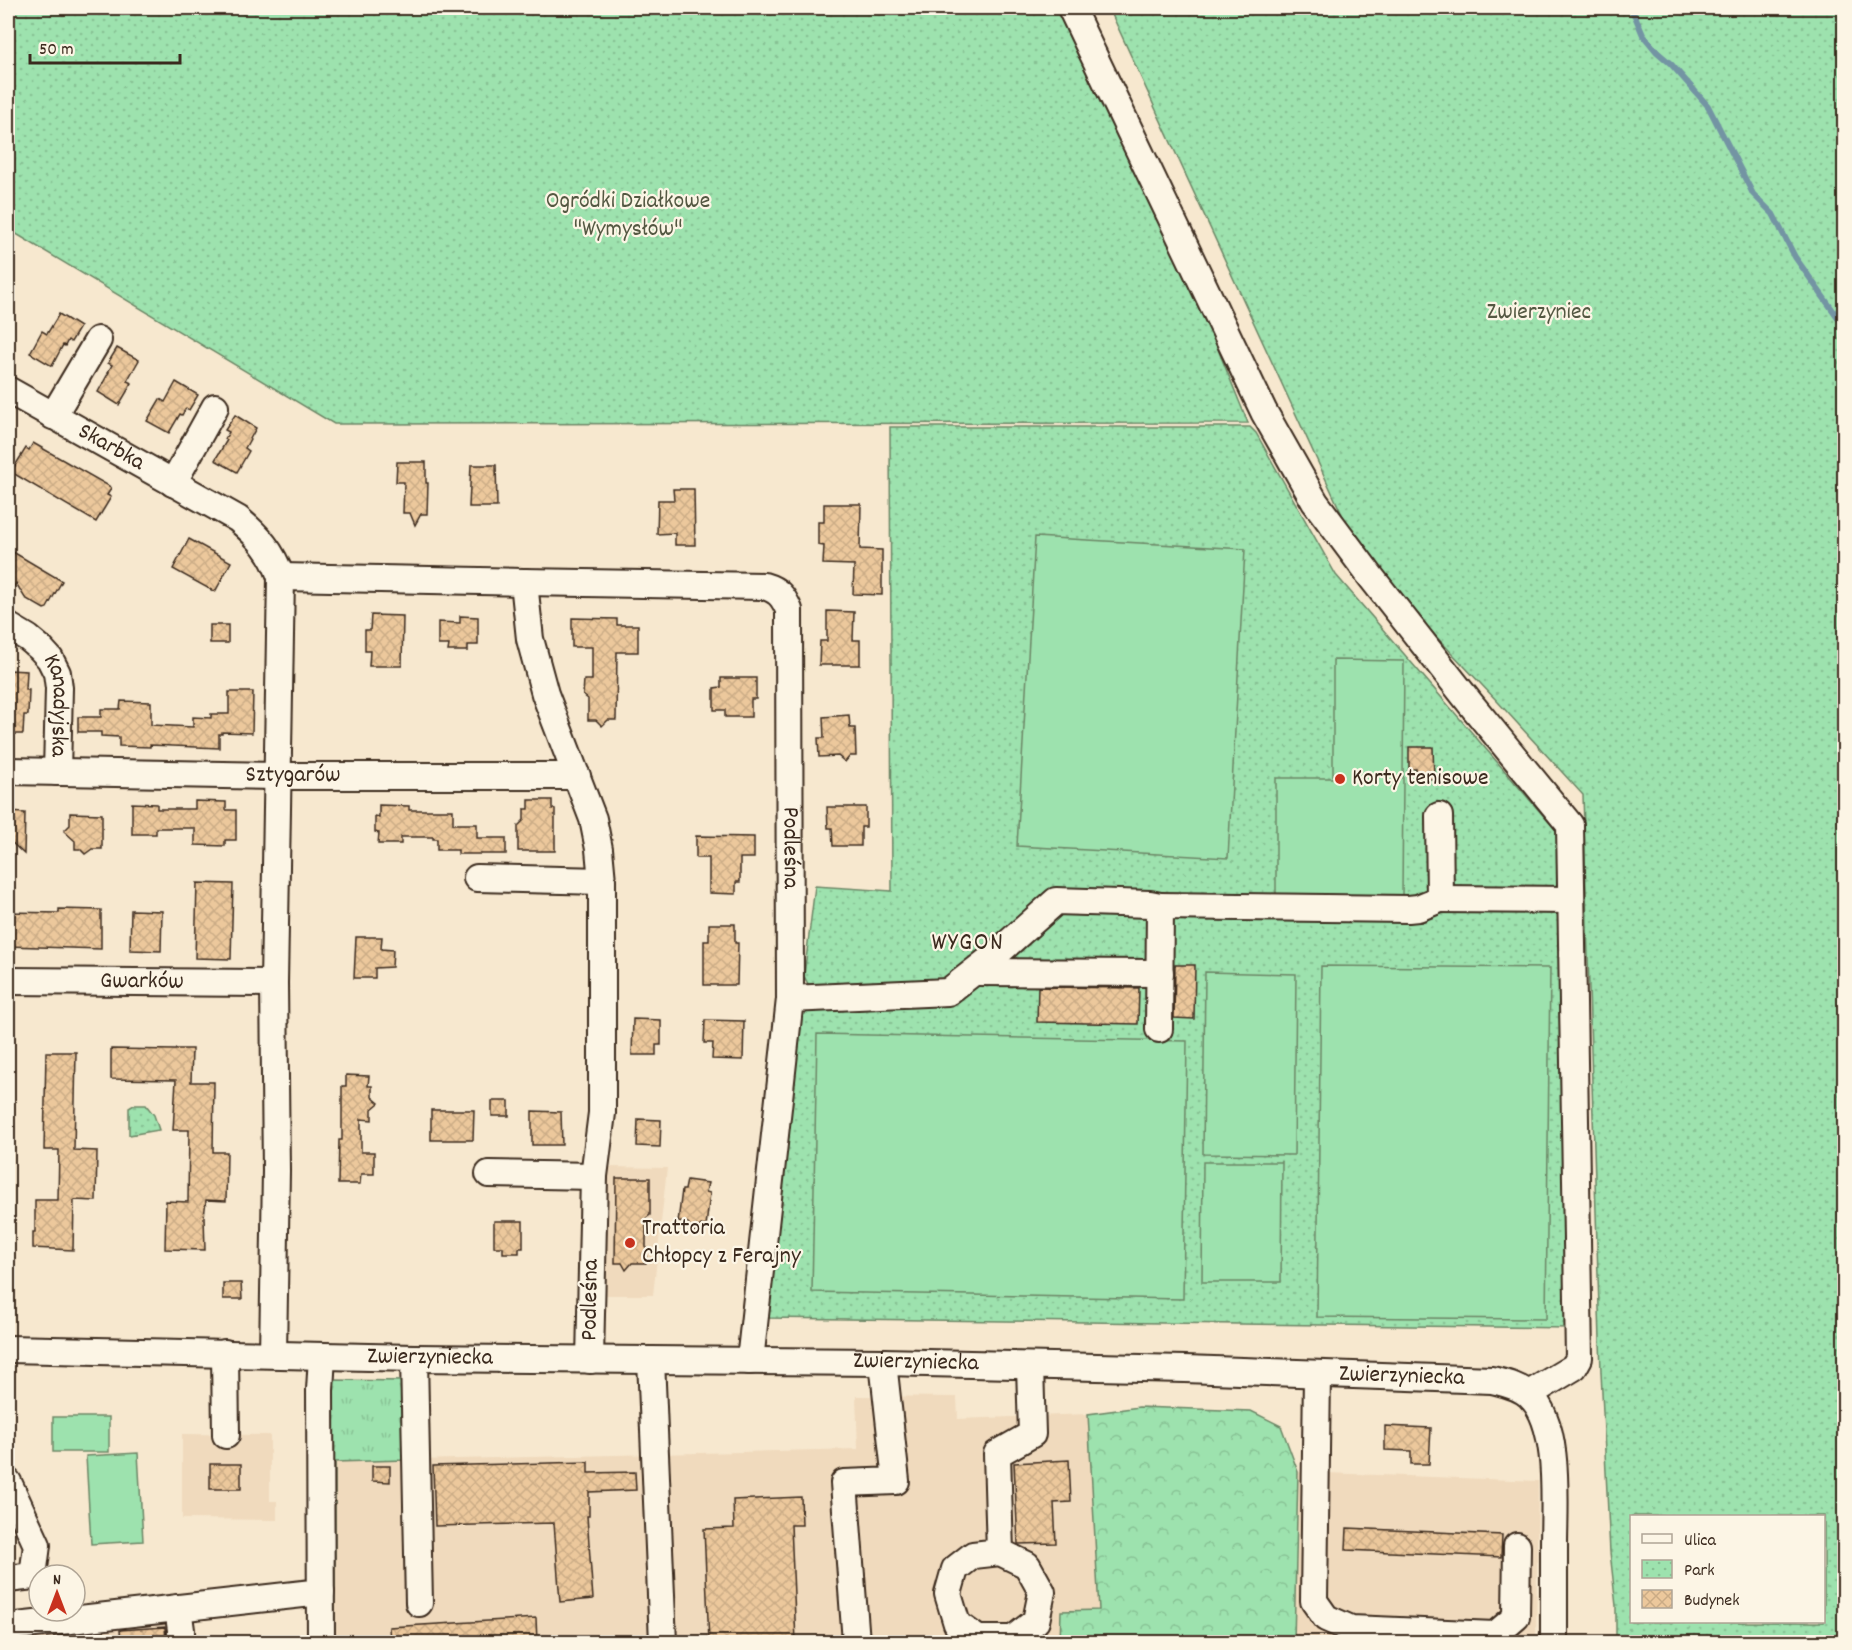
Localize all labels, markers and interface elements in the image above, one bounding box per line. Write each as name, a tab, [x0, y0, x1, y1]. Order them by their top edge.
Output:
scale bar	[30, 27, 180, 65]
text: 50 m	[39, 38, 74, 63]
park label: Ogródki Działkowe "Wymysłów"	[546, 185, 710, 247]
park label: Zwierzyniec	[1487, 296, 1591, 330]
street label: Skarbka	[71, 415, 151, 481]
street label: Kanadyjska	[33, 648, 76, 758]
street label: Sztygarów	[245, 758, 341, 793]
place label: Korty tenisowe	[1352, 762, 1488, 796]
marker: Korty tenisowe	[1333, 772, 1347, 786]
street label: Podleśna	[773, 807, 807, 889]
district label: WYGON	[932, 925, 1004, 962]
street label: Gwarków	[100, 965, 184, 999]
place label: Trattoria Chłopcy z Ferajny	[642, 1212, 802, 1274]
marker: Trattoria Chłopcy z Ferajny	[623, 1236, 637, 1250]
street label: Podleśna	[573, 1258, 609, 1341]
street label: Zwierzyniecka	[367, 1340, 494, 1376]
street label: Zwierzyniecka	[853, 1345, 980, 1381]
street label: Zwierzyniecka	[1338, 1358, 1466, 1396]
legend	[1630, 1515, 1825, 1623]
text: Ulica	[1684, 1529, 1716, 1554]
text: Park	[1684, 1559, 1715, 1584]
north arrow	[27, 1563, 87, 1623]
text: N	[53, 1569, 61, 1592]
text: Budynek	[1684, 1589, 1740, 1614]

